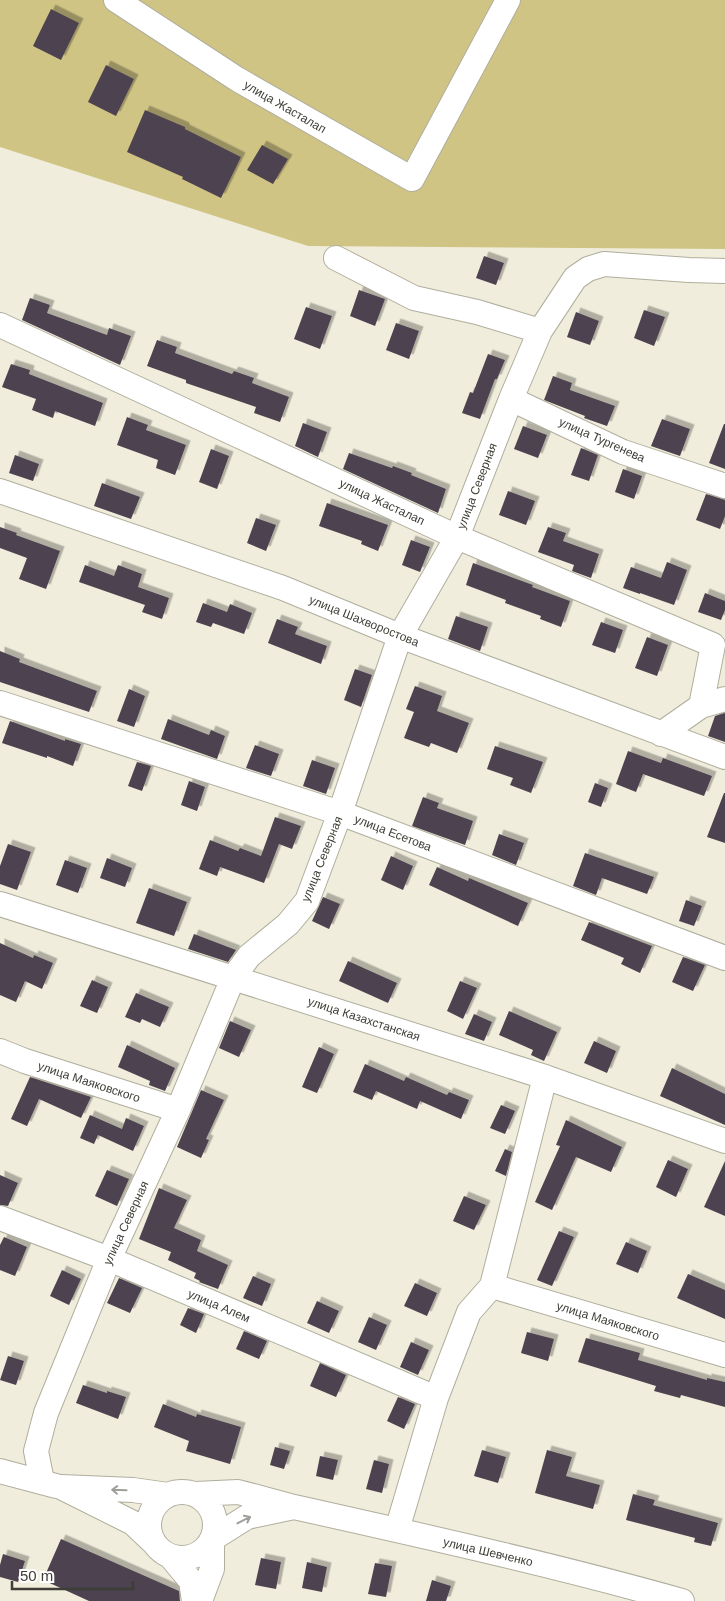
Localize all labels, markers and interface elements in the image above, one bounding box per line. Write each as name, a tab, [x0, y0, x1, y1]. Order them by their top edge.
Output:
street label: улица Жасталап	[241, 78, 329, 136]
street label: улица Тургенева	[557, 415, 647, 465]
street label: улица Северная	[454, 441, 500, 531]
street label: улица Жасталап	[337, 476, 427, 528]
street label: улица Шахворостова	[307, 593, 421, 650]
street label: улица Есетова	[352, 812, 434, 854]
street label: улица Северная	[298, 814, 346, 904]
street label: улица Казахстанская	[306, 994, 422, 1044]
street label: улица Маяковского	[36, 1059, 142, 1105]
street label: улица Северная	[100, 1179, 152, 1267]
street label: улица Алем	[186, 1287, 252, 1325]
street label: улица Маяковского	[555, 1299, 661, 1343]
one-way arrow	[112, 1485, 128, 1495]
one-way arrow	[236, 1515, 251, 1524]
street label: улица Шевченко	[442, 1535, 534, 1569]
scale bar	[12, 1558, 134, 1590]
text: 50 m	[20, 1567, 53, 1584]

